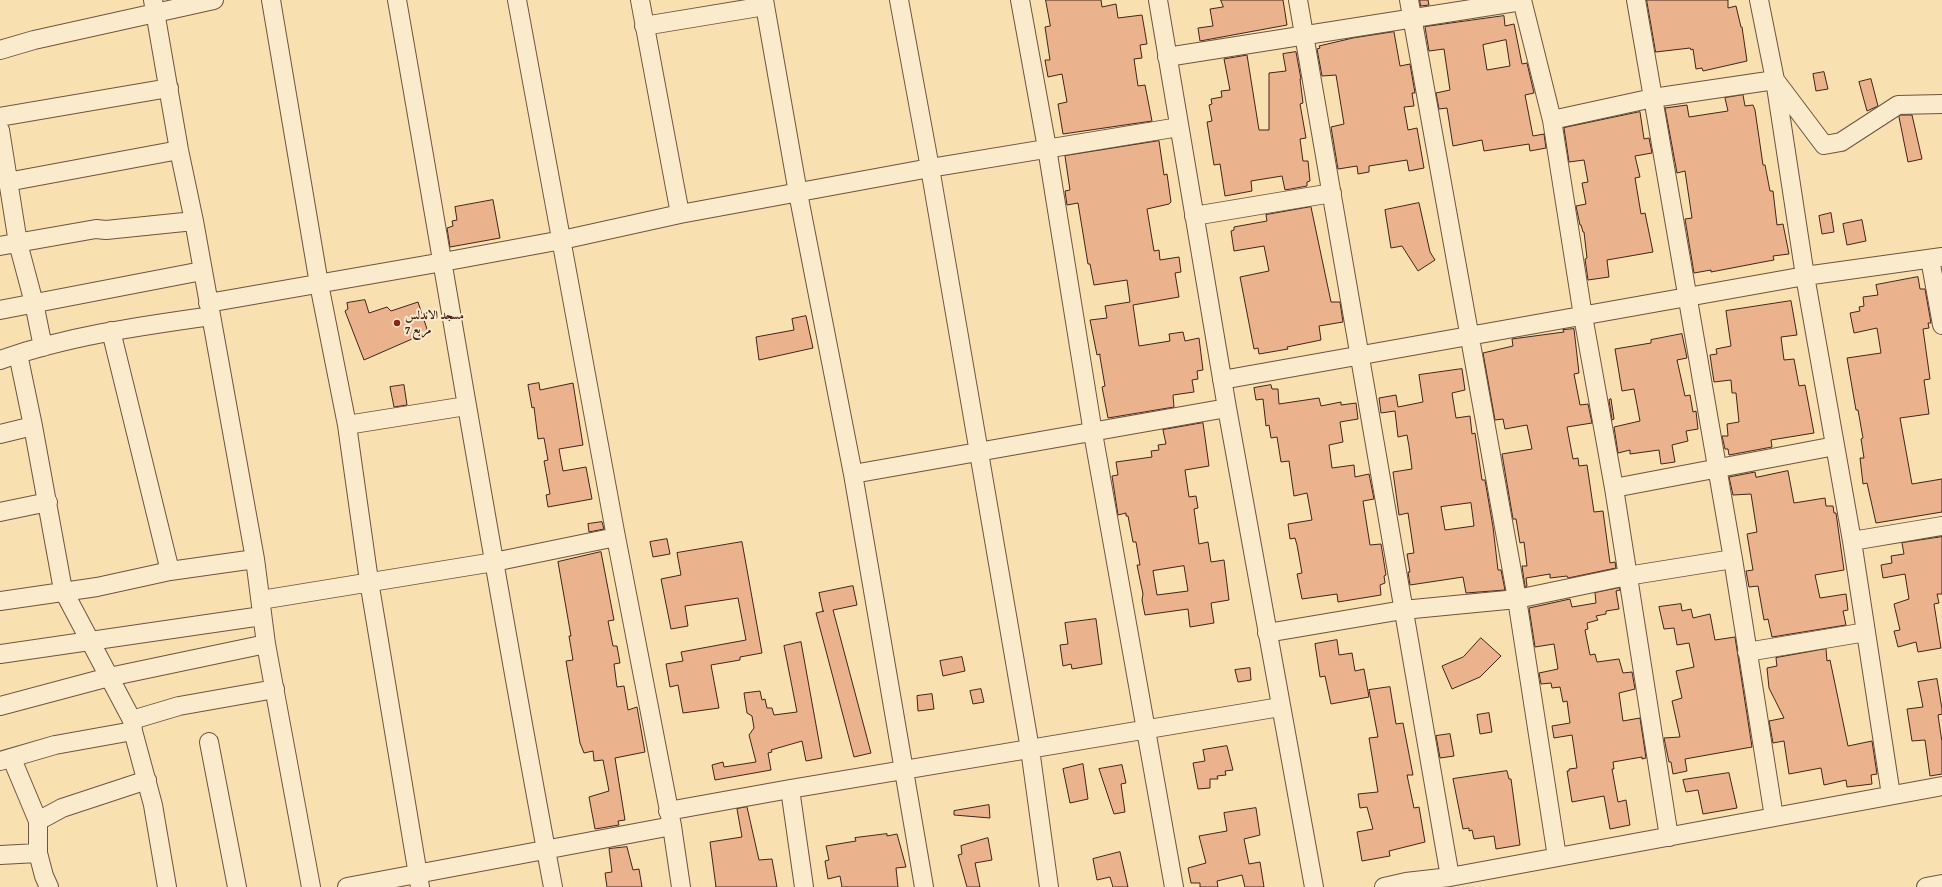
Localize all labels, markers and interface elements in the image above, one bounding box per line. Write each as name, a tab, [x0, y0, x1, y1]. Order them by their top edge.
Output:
place label: مسجد الاندلس مربع 7	[405, 309, 464, 337]
marker: مسجد الاندلس مربع 7	[392, 318, 402, 328]

